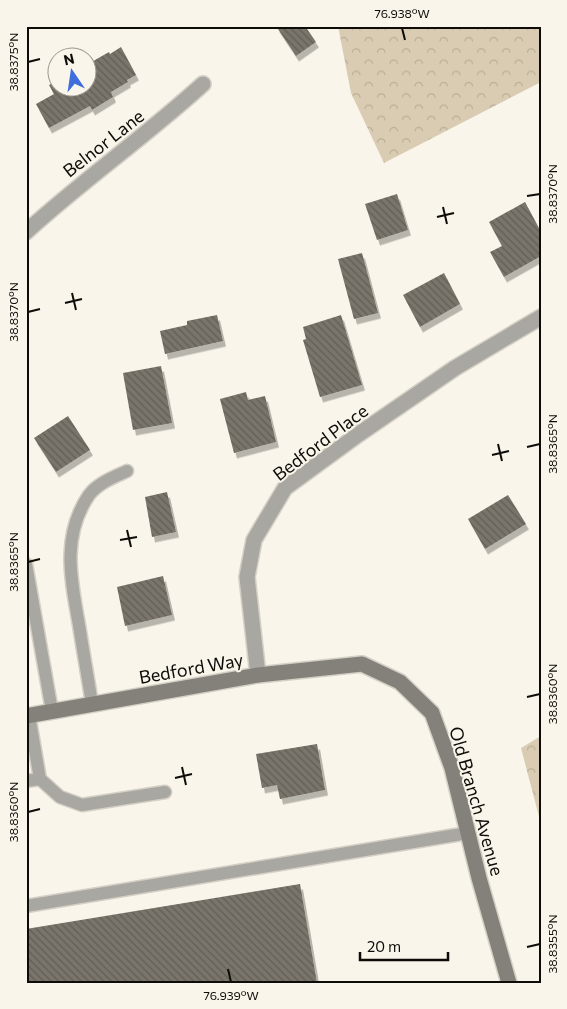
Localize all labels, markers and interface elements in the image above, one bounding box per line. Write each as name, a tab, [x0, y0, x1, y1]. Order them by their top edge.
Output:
text: 76.938°W	[374, 6, 430, 20]
text: 38.8375°N	[6, 33, 20, 91]
north arrow	[48, 48, 98, 98]
text: N	[62, 49, 76, 68]
street label: Belnor Lane	[58, 104, 148, 182]
text: 38.8370°N	[545, 164, 559, 224]
text: 38.8370°N	[6, 282, 20, 342]
street label: Bedford Place	[268, 399, 372, 485]
text: 38.8365°N	[545, 414, 559, 474]
text: 38.8365°N	[6, 532, 20, 592]
street label: Bedford Way	[137, 648, 245, 688]
text: 38.8360°N	[545, 664, 559, 724]
street label: Old Branch Avenue	[445, 724, 509, 878]
text: 38.8360°N	[6, 782, 20, 842]
text: 38.8355°N	[545, 914, 559, 974]
scale bar	[360, 929, 447, 961]
text: 20 m	[367, 937, 401, 955]
text: 76.939°W	[203, 988, 259, 1002]

